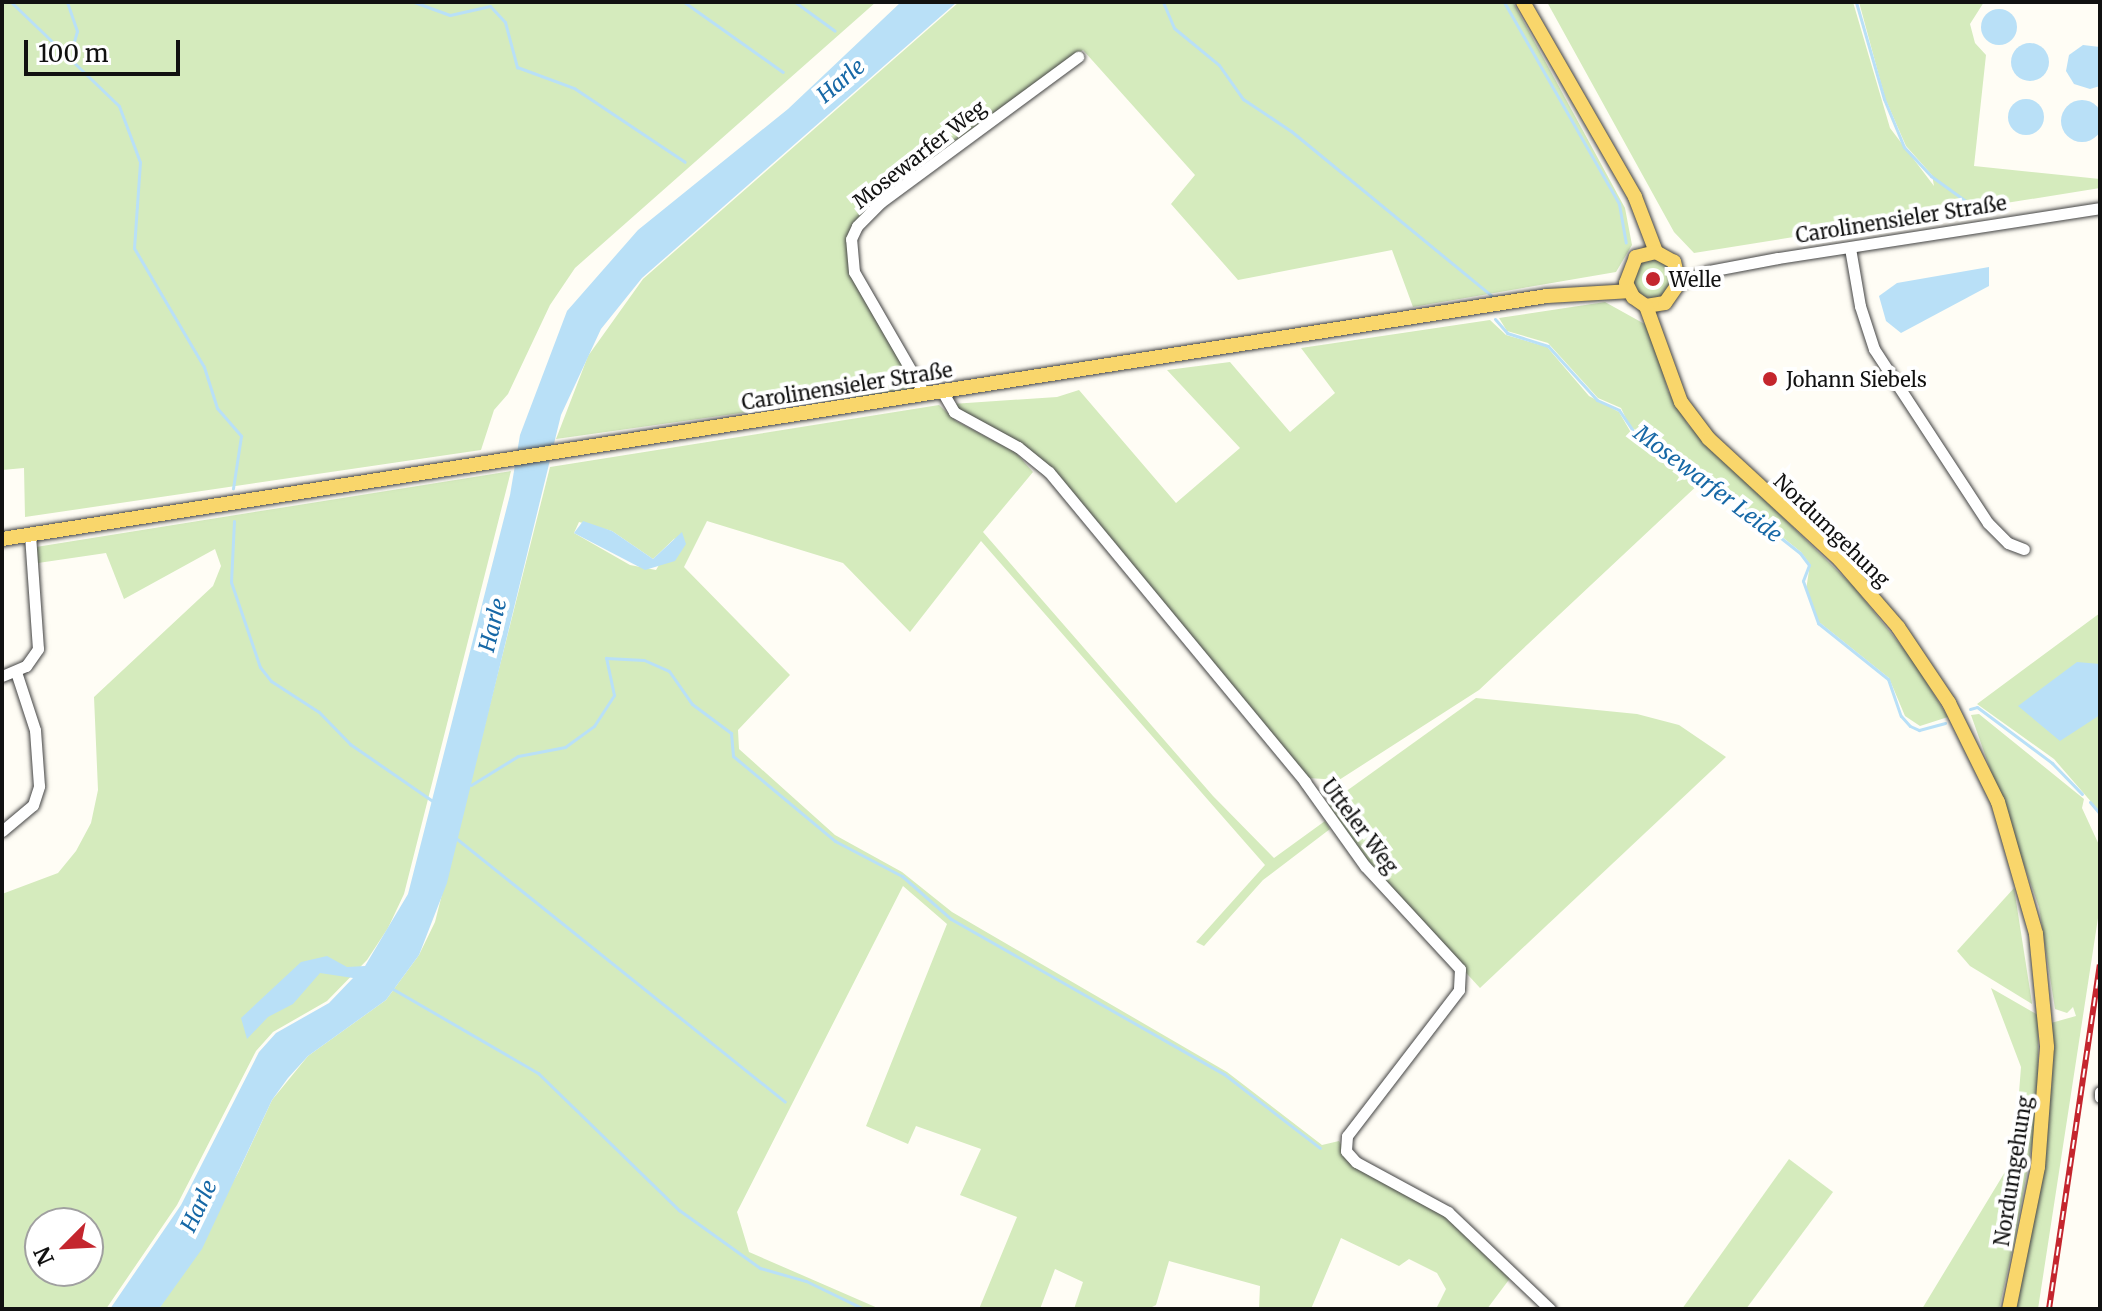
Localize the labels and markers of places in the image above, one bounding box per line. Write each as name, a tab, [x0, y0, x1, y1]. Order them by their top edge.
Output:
place label: Welle	[1669, 267, 1721, 291]
marker: Welle	[1644, 270, 1662, 288]
place label: Johann Siebels	[1786, 367, 1927, 391]
marker: Johann Siebels	[1761, 370, 1779, 388]

